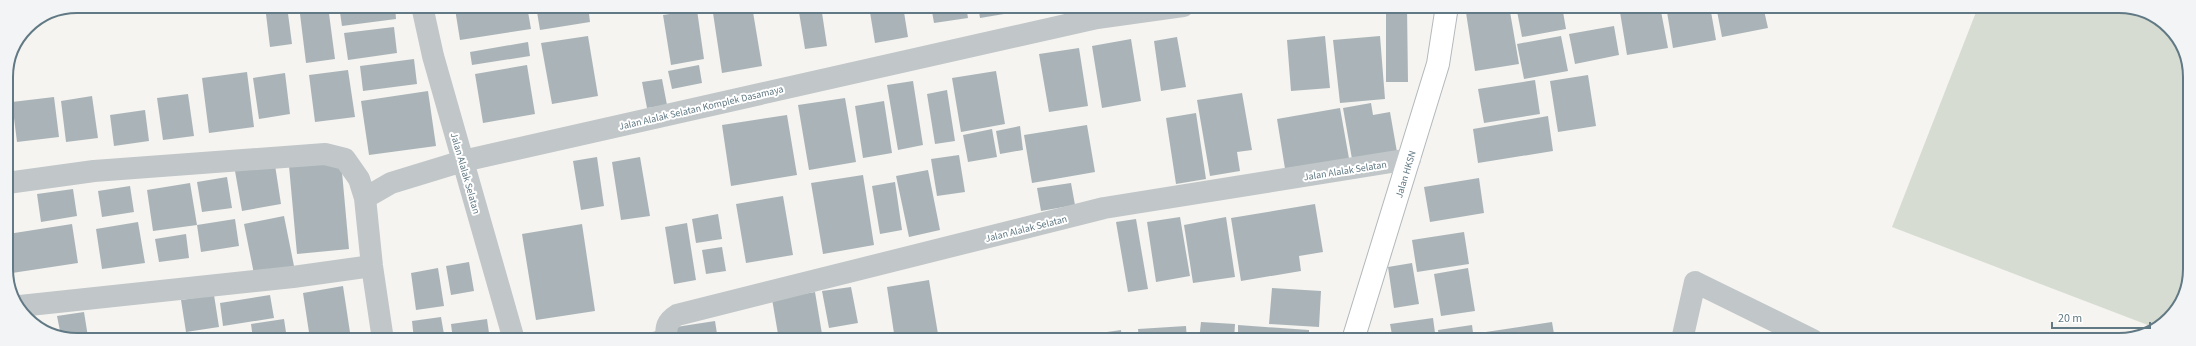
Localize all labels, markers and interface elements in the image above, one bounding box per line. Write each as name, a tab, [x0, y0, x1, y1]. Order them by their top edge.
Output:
street label: Jalan Alalak Selatan Komplek Dasamaya	[618, 82, 785, 134]
street label: Jalan Alalak Selatan	[447, 131, 483, 216]
street label: Jalan HKSN	[1392, 149, 1420, 200]
street label: Jalan Alalak Selatan	[1303, 158, 1388, 184]
street label: Jalan Alalak Selatan	[984, 212, 1069, 246]
scale bar	[2052, 304, 2150, 330]
text: 20 m	[2058, 310, 2082, 327]

